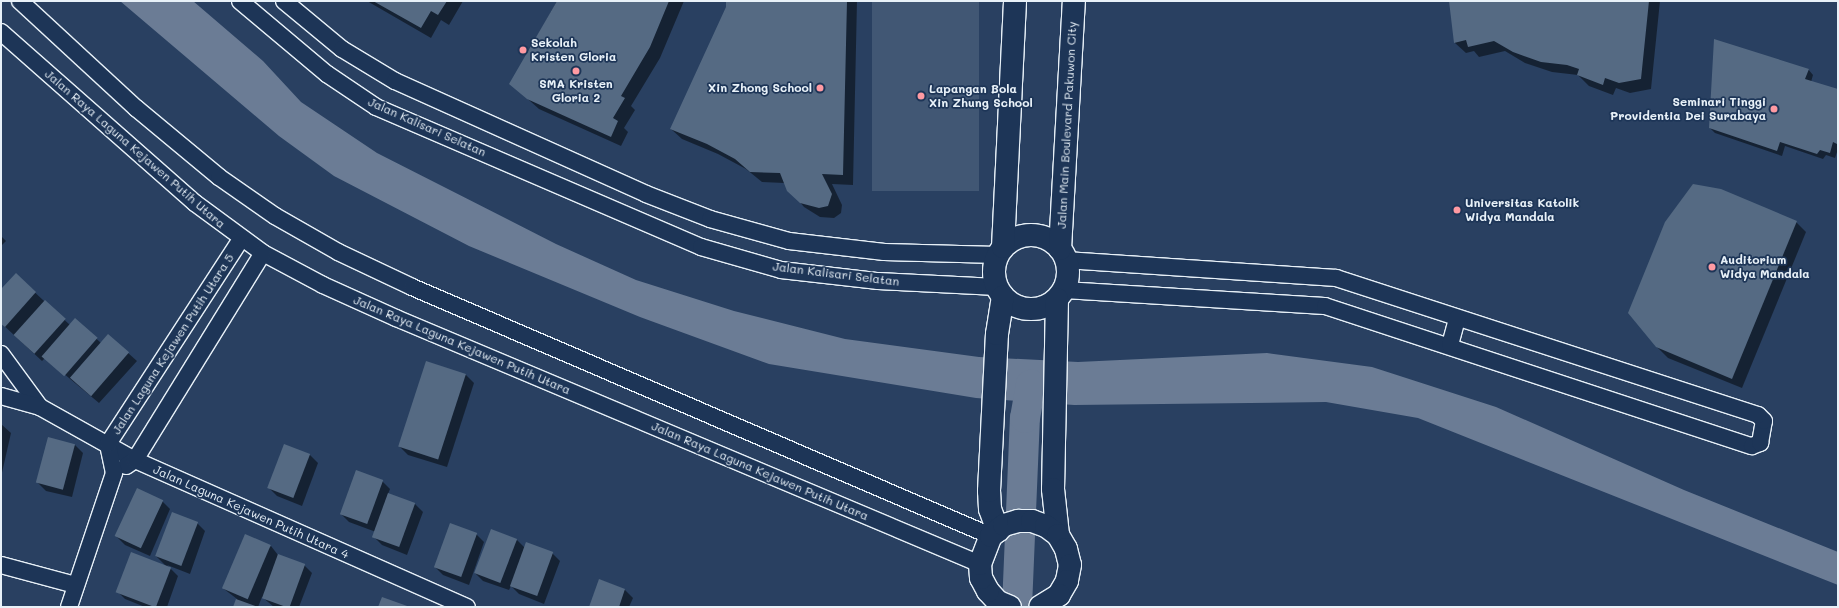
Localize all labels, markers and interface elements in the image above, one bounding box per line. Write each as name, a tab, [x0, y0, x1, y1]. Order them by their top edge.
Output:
street label: Jalan Main Boulevard Pakuwon City	[1054, 21, 1080, 229]
place label: Sekolah Kristen Gloria	[531, 36, 616, 64]
marker: Sekolah Kristen Gloria	[518, 45, 528, 55]
marker: SMA Kristen Gloria 2	[571, 66, 581, 76]
street label: Jalan Raya Laguna Kejawen Putih Utara	[42, 67, 228, 231]
place label: SMA Kristen Gloria 2	[539, 77, 613, 105]
place label: Xin Zhong School	[708, 81, 812, 95]
place label: Lapangan Bola Xin Zhung School	[929, 82, 1033, 110]
marker: Xin Zhong School	[815, 83, 825, 93]
marker: Lapangan Bola Xin Zhung School	[916, 91, 926, 101]
street label: Jalan Kalisari Selatan	[366, 95, 488, 159]
place label: Seminari Tinggi Providentia Dei Surabaya	[1610, 95, 1766, 123]
marker: Seminari Tinggi Providentia Dei Surabaya	[1769, 104, 1779, 114]
place label: Universitas Katolik Widya Mandala	[1465, 196, 1579, 224]
marker: Universitas Katolik Widya Mandala	[1452, 205, 1462, 215]
street label: Jalan Laguna Kejawen Putih Utara 5	[109, 251, 237, 437]
place label: Auditorium Widya Mandala	[1720, 253, 1810, 281]
street label: Jalan Kalisari Selatan	[772, 259, 900, 289]
marker: Auditorium Widya Mandala	[1707, 262, 1717, 272]
street label: Jalan Raya Laguna Kejawen Putih Utara	[351, 293, 573, 397]
street label: Jalan Raya Laguna Kejawen Putih Utara	[649, 419, 871, 523]
street label: Jalan Laguna Kejawen Putih Utara 4	[151, 462, 351, 562]

